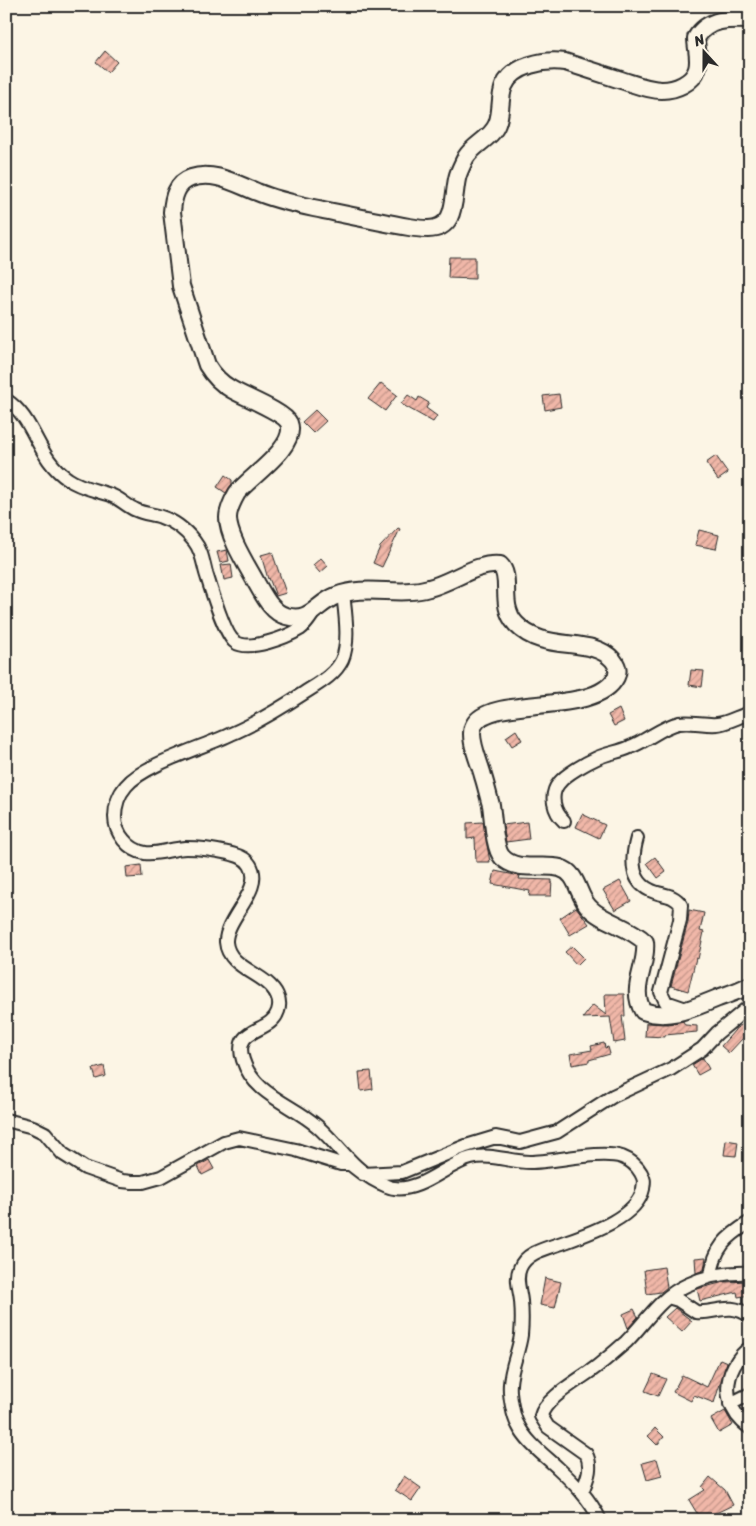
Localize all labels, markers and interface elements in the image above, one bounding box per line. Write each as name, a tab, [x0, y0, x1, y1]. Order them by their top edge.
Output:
text: N	[690, 27, 709, 54]
north arrow	[678, 28, 728, 78]

